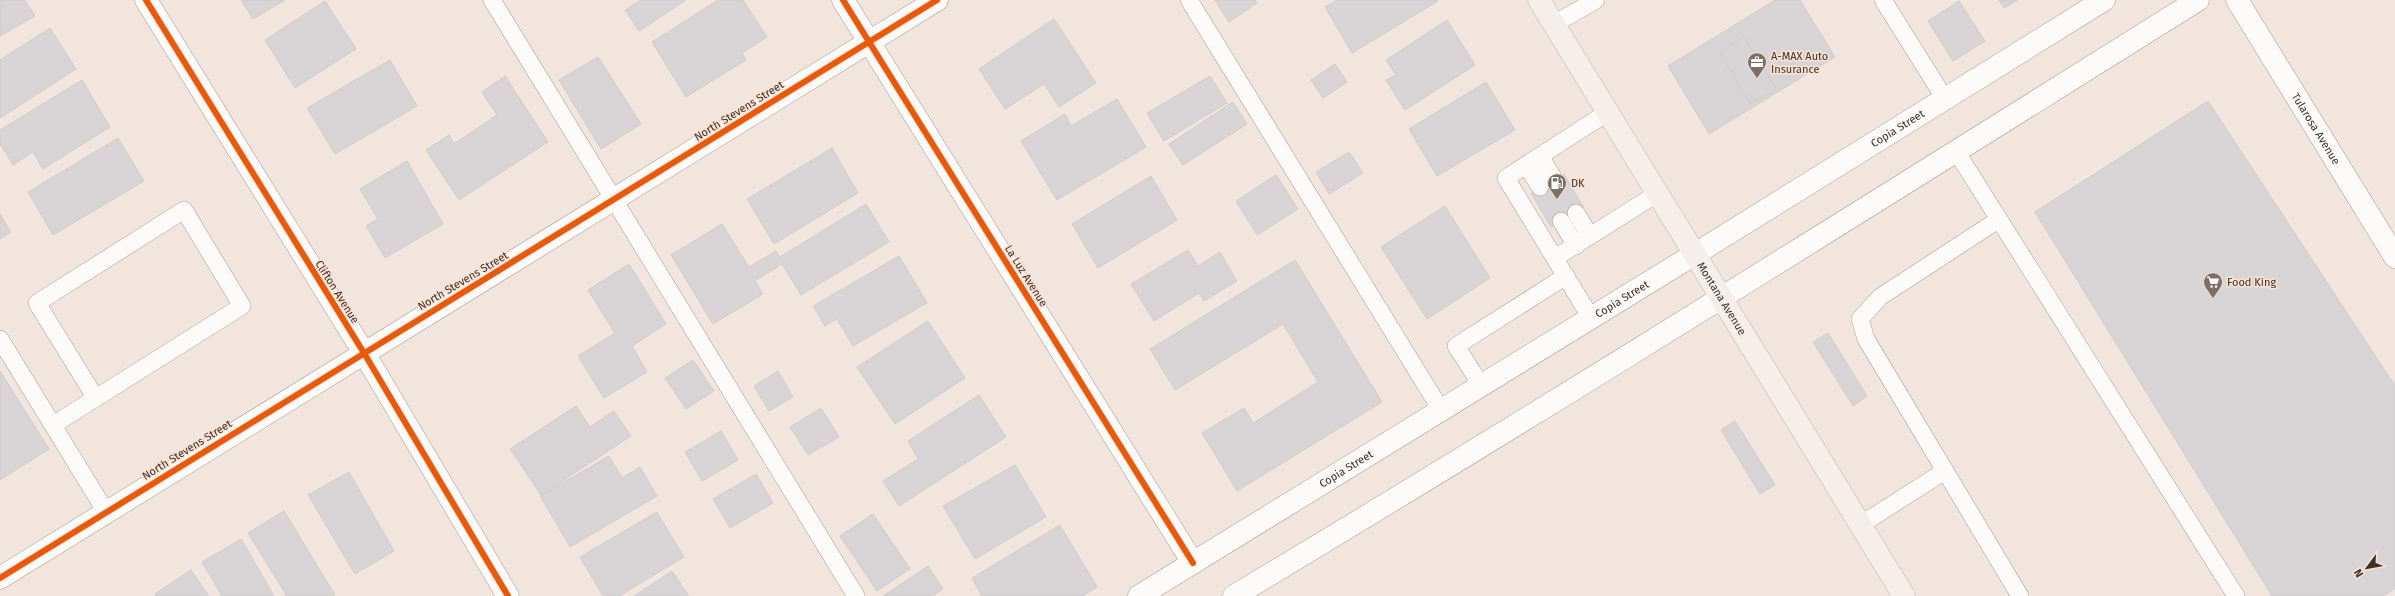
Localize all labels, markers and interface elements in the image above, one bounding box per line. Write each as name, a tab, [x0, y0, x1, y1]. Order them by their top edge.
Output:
place label: A-MAX Auto Insurance	[1771, 50, 1828, 76]
office icon: A-MAX Auto Insurance	[1746, 51, 1768, 79]
street label: North Stevens Street	[692, 78, 786, 144]
street label: Tularosa Avenue	[2289, 90, 2343, 167]
street label: Copia Street	[1868, 107, 1927, 150]
fuel station icon: DK	[1546, 172, 1568, 200]
place label: DK	[1571, 177, 1585, 190]
street label: La Luz Avenue	[1002, 243, 1050, 309]
street label: North Stevens Street	[416, 249, 510, 313]
street label: Clifton Avenue	[312, 258, 362, 326]
street label: Montana Avenue	[1695, 260, 1749, 337]
supermarket icon: Food King	[2202, 271, 2224, 299]
place label: Food King	[2227, 276, 2276, 289]
street label: Copia Street	[1593, 277, 1651, 320]
street label: North Stevens Street	[140, 417, 234, 483]
street label: Copia Street	[1317, 447, 1375, 490]
north arrow	[2347, 548, 2387, 588]
text: N	[2351, 566, 2366, 580]

